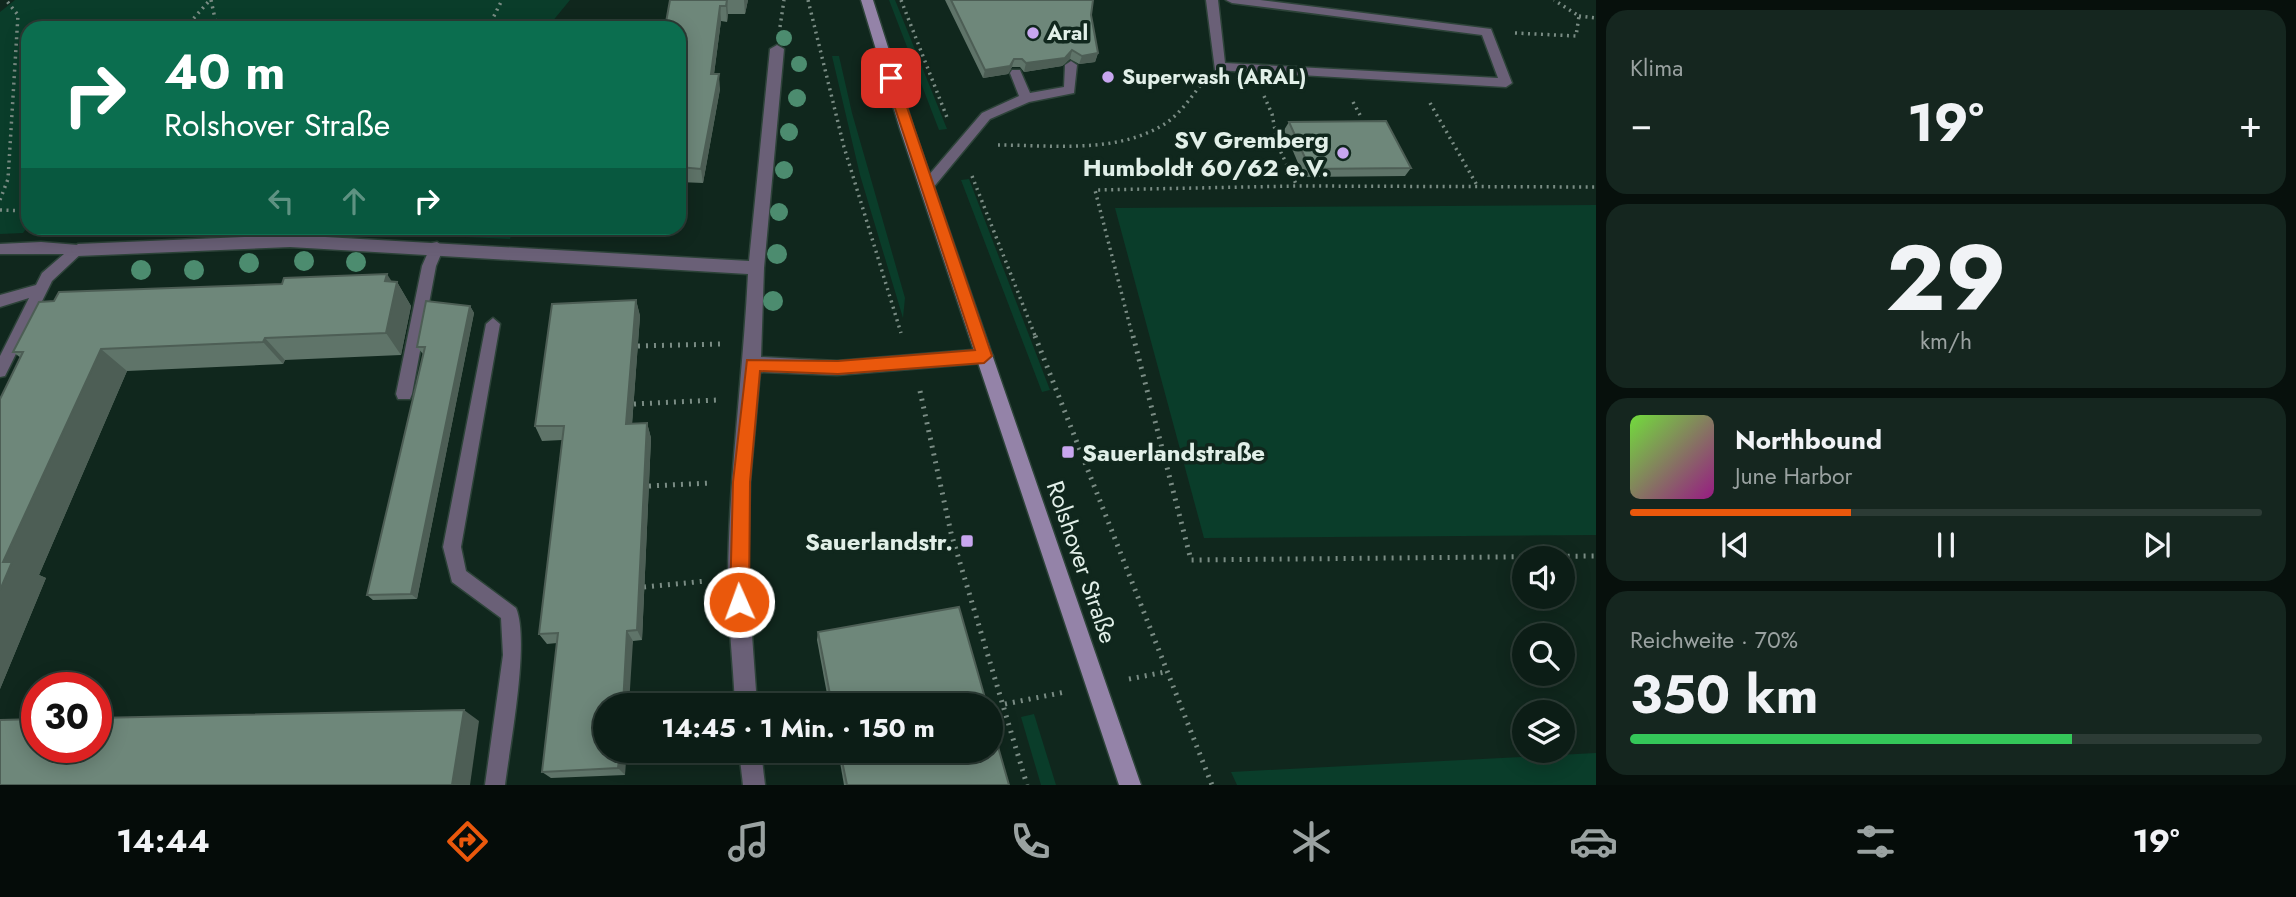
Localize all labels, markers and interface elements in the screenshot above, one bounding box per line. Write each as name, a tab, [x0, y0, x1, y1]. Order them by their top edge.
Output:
place label: Aral	[1046, 18, 1088, 48]
marker: Aral	[1025, 25, 1041, 41]
text: 40 m	[164, 37, 286, 107]
pin	[861, 48, 921, 108]
icon: right	[49, 49, 140, 140]
text: Klima	[1630, 51, 1683, 85]
icon: arrive	[872, 59, 910, 97]
place label: Superwash (ARAL)	[1122, 62, 1306, 92]
marker: Superwash (ARAL)	[1100, 69, 1116, 85]
text: 19°	[1907, 85, 1984, 161]
text: −	[1630, 96, 1652, 151]
text: +	[2239, 96, 2262, 151]
text: Rolshover Straße	[164, 102, 390, 148]
place label: SV Gremberg Humboldt 60/62 e.V.	[1083, 122, 1329, 185]
marker: SV Gremberg Humboldt 60/62 e.V.	[1335, 145, 1351, 161]
icon: left	[262, 182, 300, 220]
icon: ahead	[335, 182, 373, 220]
icon: right	[408, 182, 446, 220]
text: 29	[1886, 213, 2006, 344]
text: km/h	[1920, 324, 1972, 358]
text: Northbound	[1735, 421, 1882, 459]
place label: Sauerlandstraße	[1082, 435, 1265, 470]
marker: Sauerlandstraße	[1060, 444, 1076, 460]
text: June Harbor	[1735, 459, 1852, 493]
street label: Rolshover Straße	[1038, 476, 1126, 648]
place label: Sauerlandstr.	[805, 524, 953, 559]
icon: previous	[1716, 526, 1754, 564]
icon: pause	[1927, 526, 1965, 564]
icon: next	[2138, 526, 2176, 564]
marker: Sauerlandstr.	[959, 533, 975, 549]
map controls	[1512, 546, 1575, 763]
button: sound	[1512, 546, 1575, 609]
position arrow	[702, 565, 776, 639]
button: search	[1512, 623, 1575, 686]
text: Reichweite · 70%	[1630, 623, 1798, 657]
text: 350 km	[1630, 657, 1819, 733]
speed limit sign: 30	[21, 672, 112, 763]
button: layers	[1512, 700, 1575, 763]
text: 14:45 · 1 Min. · 150 m	[661, 709, 935, 747]
icon: directions	[443, 817, 492, 866]
icon: music	[724, 817, 773, 866]
icon: phone	[1006, 817, 1055, 866]
icon: climate	[1287, 817, 1336, 866]
icon: car	[1569, 817, 1618, 866]
icon: filters	[1851, 817, 1900, 866]
text: 14:44	[116, 818, 210, 864]
text: 19°	[2132, 818, 2180, 864]

